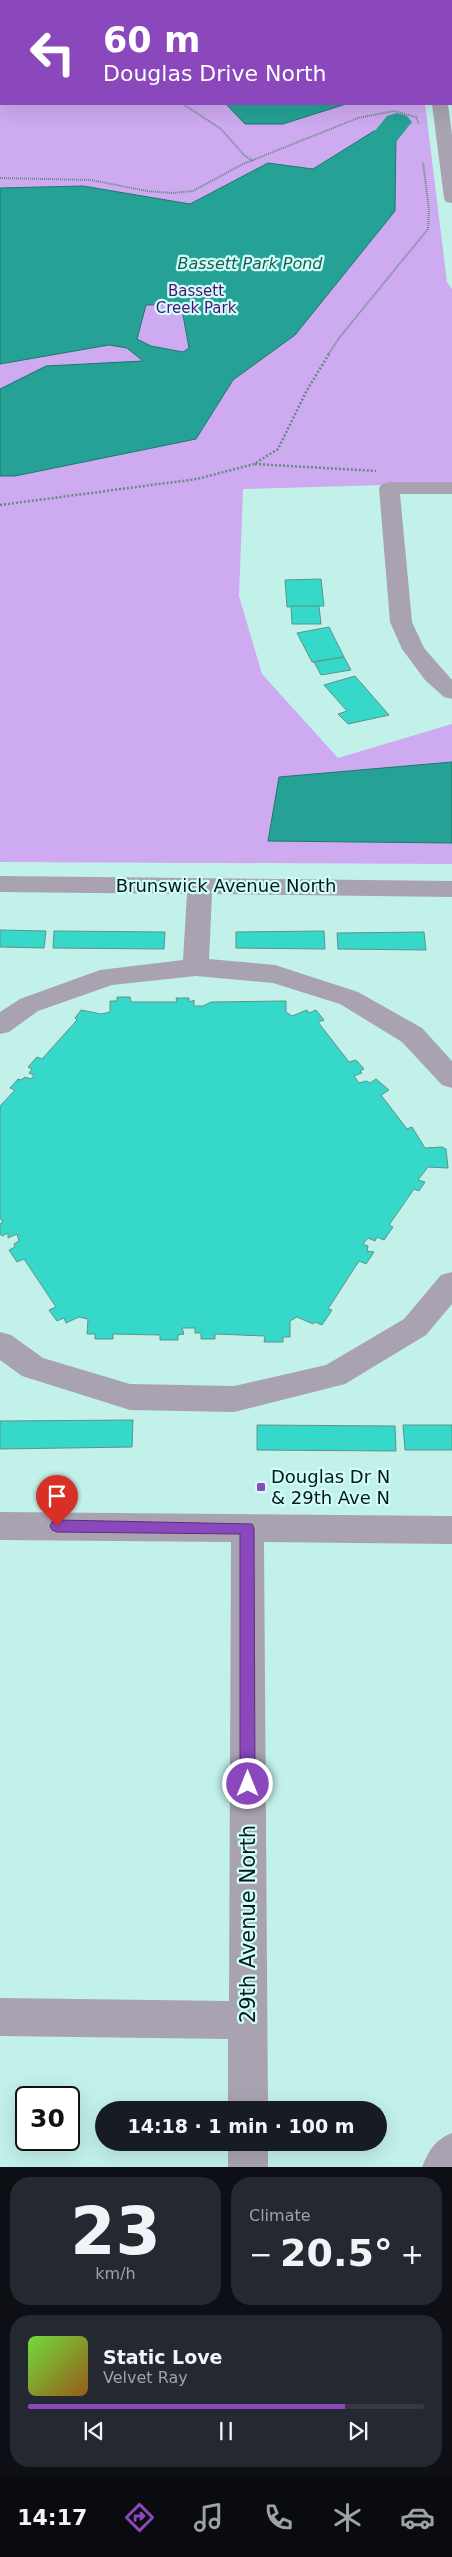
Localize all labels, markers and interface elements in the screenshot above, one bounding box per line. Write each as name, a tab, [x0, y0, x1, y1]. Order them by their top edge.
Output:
icon: left	[20, 20, 85, 85]
text: 60 m	[103, 20, 200, 60]
text: Douglas Drive North	[103, 61, 327, 86]
water label: Bassett Park Pond	[177, 254, 323, 273]
park label: Bassett Creek Park	[156, 282, 237, 317]
street label: Brunswick Avenue North	[116, 875, 336, 896]
place label: Douglas Dr N & 29th Ave N	[271, 1466, 390, 1508]
pin	[36, 1475, 78, 1526]
marker: Douglas Dr N & 29th Ave N	[255, 1481, 267, 1493]
icon: arrive	[43, 1482, 71, 1510]
position arrow	[221, 1757, 273, 1809]
street label: 29th Avenue North	[236, 1825, 260, 2023]
speed limit sign: 30	[15, 2086, 80, 2151]
text: 14:18 · 1 min · 100 m	[127, 2115, 355, 2137]
text: 23	[70, 2194, 161, 2269]
text: Climate	[249, 2206, 311, 2225]
text: 20.5°	[280, 2231, 393, 2275]
text: −	[249, 2238, 272, 2271]
text: +	[401, 2238, 424, 2271]
text: km/h	[95, 2264, 136, 2283]
text: Static Love	[103, 2346, 223, 2368]
text: Velvet Ray	[103, 2368, 188, 2387]
icon: previous	[80, 2417, 108, 2445]
icon: pause	[212, 2417, 240, 2445]
icon: next	[344, 2417, 372, 2445]
icon: directions	[122, 2500, 157, 2535]
icon: music	[191, 2500, 226, 2535]
icon: phone	[261, 2500, 296, 2535]
icon: climate	[330, 2500, 365, 2535]
icon: car	[400, 2500, 435, 2535]
text: 14:17	[17, 2505, 87, 2530]

